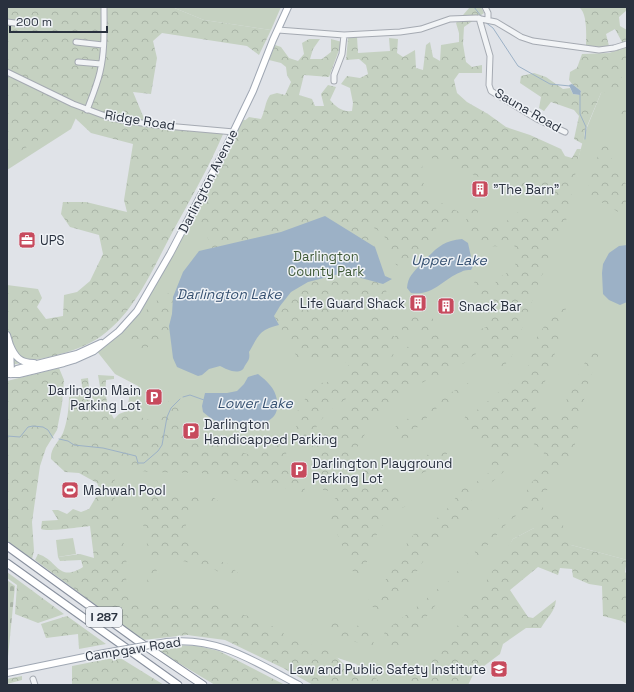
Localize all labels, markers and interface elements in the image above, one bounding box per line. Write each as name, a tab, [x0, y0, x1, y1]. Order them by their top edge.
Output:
scale bar	[10, 8, 107, 34]
text: 200 m	[16, 14, 52, 30]
street label: Sauna Road	[492, 84, 564, 136]
street label: Ridge Road	[104, 106, 176, 134]
street label: Darlington Avenue	[174, 126, 242, 236]
building icon: "The Barn"	[470, 179, 490, 199]
place label: "The Barn"	[493, 181, 559, 198]
office icon: UPS	[17, 230, 37, 250]
place label: UPS	[40, 232, 64, 249]
park label: Darlington County Park	[288, 248, 364, 280]
water label: Upper Lake	[411, 251, 488, 269]
water label: Darlington Lake	[176, 285, 282, 303]
building icon: Life Guard Shack	[408, 293, 428, 313]
place label: Life Guard Shack	[300, 295, 405, 312]
building icon: Snack Bar	[436, 296, 456, 316]
place label: Snack Bar	[459, 298, 521, 315]
place label: Darlingon Main Parking Lot	[48, 382, 141, 414]
parking icon: Darlingon Main Parking Lot	[144, 387, 164, 407]
water label: Lower Lake	[217, 394, 293, 412]
place label: Darlington Handicapped Parking	[204, 416, 337, 448]
parking icon: Darlington Handicapped Parking	[181, 421, 201, 441]
place label: Darlington Playground Parking Lot	[312, 455, 452, 487]
parking icon: Darlington Playground Parking Lot	[289, 460, 309, 480]
sports icon: Mahwah Pool	[60, 480, 80, 500]
place label: Mahwah Pool	[83, 482, 166, 499]
road number: I 287	[86, 607, 122, 627]
street label: Campgaw Road	[84, 633, 182, 665]
school or university icon: Law and Public Safety Institute	[489, 659, 509, 679]
place label: Law and Public Safety Institute	[289, 661, 486, 678]

